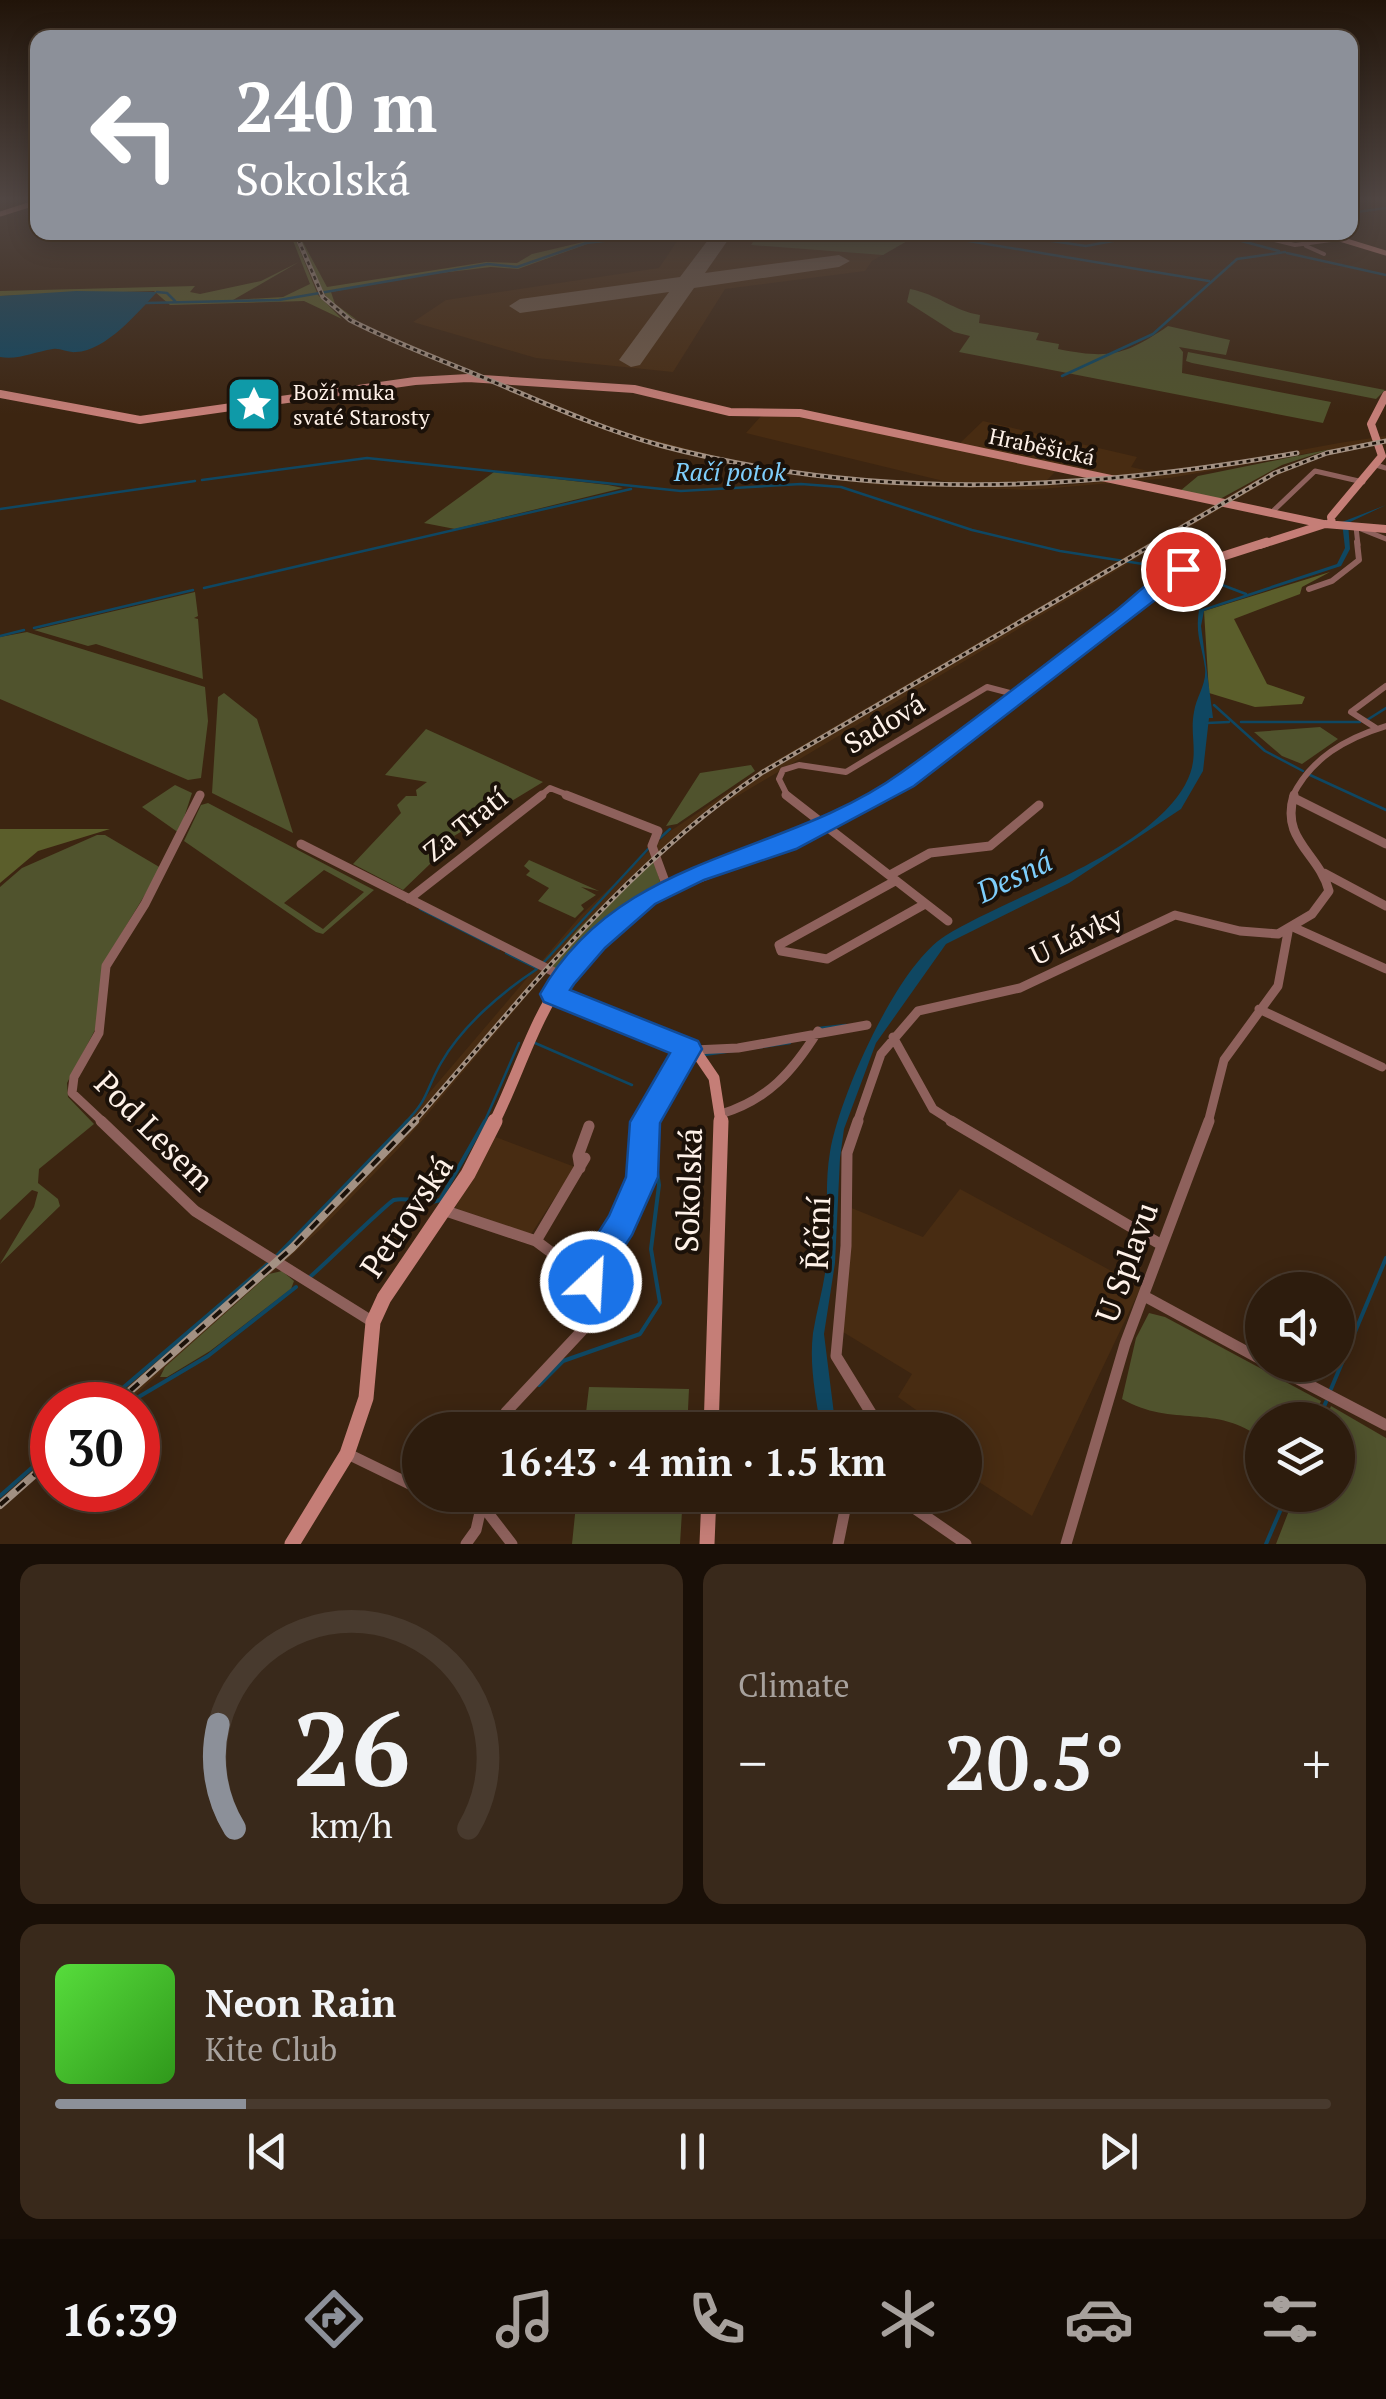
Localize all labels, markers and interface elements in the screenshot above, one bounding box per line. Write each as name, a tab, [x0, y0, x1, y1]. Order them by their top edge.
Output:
text: 240 m	[235, 59, 437, 152]
icon: left	[70, 70, 200, 200]
text: Sokolská	[235, 148, 411, 208]
place icon: Boží muka svaté Starosty	[224, 374, 284, 434]
place label: Boží muka svaté Starosty	[293, 377, 431, 431]
street label: Hraběšická	[986, 421, 1098, 471]
water label: Račí potok	[673, 455, 787, 488]
pin	[1141, 527, 1226, 612]
icon: arrive	[1156, 542, 1211, 597]
street label: Sadová	[837, 684, 931, 762]
street label: Za Tratí	[415, 778, 515, 869]
water label: Desná	[968, 841, 1059, 912]
street label: U Lávky	[1024, 897, 1129, 973]
street label: Pod Lesem	[86, 1062, 224, 1200]
street label: Sokolská	[665, 1127, 711, 1253]
street label: Petrovská	[350, 1147, 462, 1285]
street label: Říční	[795, 1195, 839, 1270]
street label: U Splavu	[1085, 1196, 1167, 1328]
position arrow	[539, 1230, 643, 1334]
map controls	[1245, 1272, 1355, 1512]
button: sound	[1245, 1272, 1355, 1382]
speed limit sign: 30	[30, 1382, 160, 1512]
button: layers	[1245, 1402, 1355, 1512]
text: 16:43 · 4 min · 1.5 km	[498, 1437, 886, 1487]
text: Climate	[738, 1664, 850, 1706]
text: 26	[293, 1678, 410, 1816]
text: 20.5°	[944, 1712, 1125, 1811]
text: −	[738, 1726, 767, 1799]
text: +	[1302, 1726, 1331, 1799]
text: km/h	[310, 1801, 393, 1848]
text: Neon Rain	[205, 1978, 396, 2028]
text: Kite Club	[205, 2028, 337, 2070]
icon: previous	[240, 2124, 295, 2179]
icon: pause	[665, 2124, 720, 2179]
icon: next	[1091, 2124, 1146, 2179]
icon: directions	[299, 2284, 369, 2354]
icon: music	[490, 2284, 560, 2354]
icon: phone	[682, 2284, 752, 2354]
icon: climate	[873, 2284, 943, 2354]
icon: car	[1064, 2284, 1134, 2354]
icon: filters	[1255, 2284, 1325, 2354]
text: 16:39	[61, 2289, 178, 2349]

